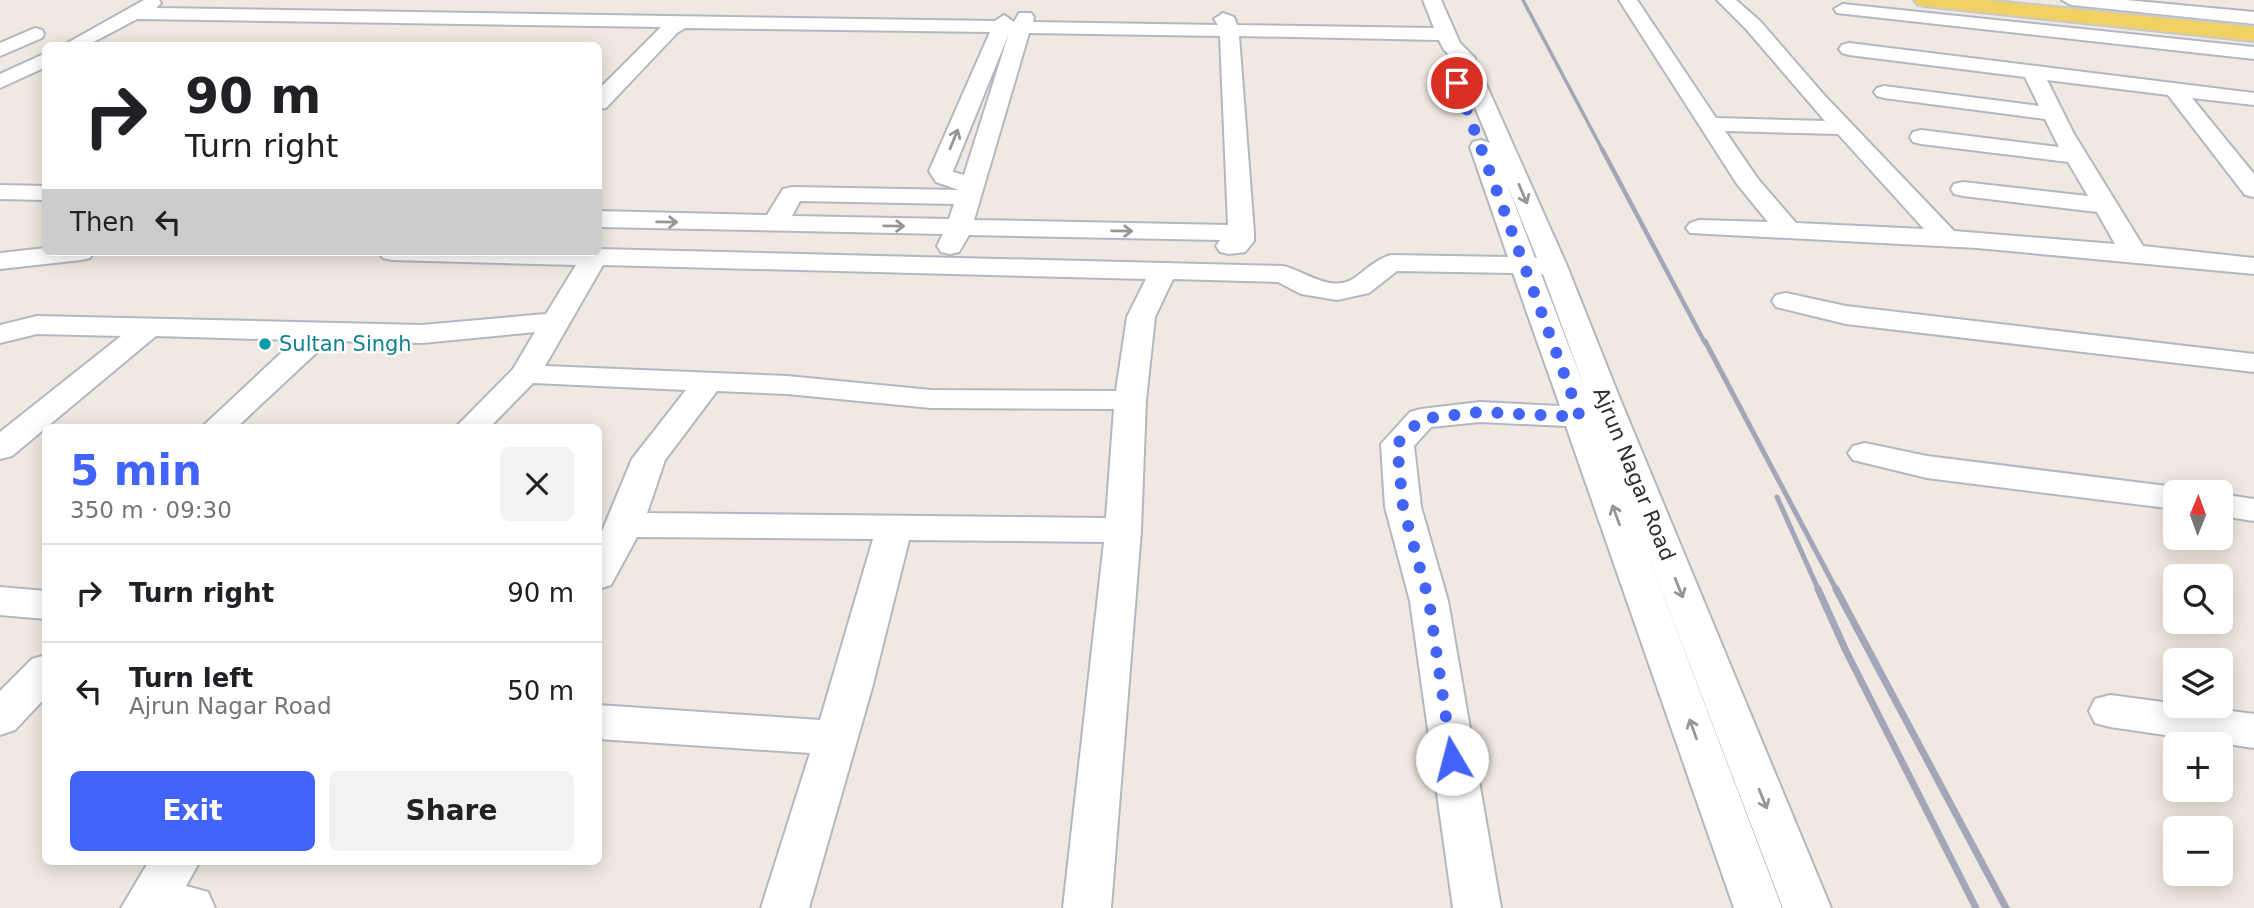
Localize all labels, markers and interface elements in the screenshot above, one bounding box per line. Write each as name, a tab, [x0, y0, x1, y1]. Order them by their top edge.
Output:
pin	[1427, 53, 1487, 113]
icon: arrive	[1438, 64, 1476, 102]
text: 90 m	[185, 68, 321, 125]
icon: right	[70, 70, 161, 161]
text: Turn right	[185, 127, 338, 165]
one-way arrow	[949, 129, 962, 151]
one-way arrow	[1517, 183, 1530, 204]
icon: left	[149, 203, 187, 241]
text: Then	[70, 207, 135, 237]
one-way arrow	[655, 215, 678, 228]
one-way arrow	[882, 220, 905, 233]
one-way arrow	[1110, 224, 1133, 238]
place label: Sultan Singh	[279, 332, 412, 356]
marker: Sultan Singh	[257, 336, 273, 352]
street label: Ajrun Nagar Road	[1588, 384, 1680, 564]
text: 5 min	[70, 446, 202, 495]
button: close	[500, 447, 574, 521]
north arrow	[2163, 480, 2233, 550]
map controls	[2163, 480, 2233, 886]
text: 350 m · 09:30	[70, 497, 232, 523]
one-way arrow	[1609, 504, 1621, 526]
button: search	[2163, 564, 2233, 634]
icon: right	[70, 574, 108, 612]
one-way arrow	[1673, 576, 1686, 598]
text: Turn right	[129, 578, 274, 608]
text: 90 m	[507, 578, 574, 608]
button: layers	[2163, 648, 2233, 718]
text: Turn left	[129, 663, 253, 693]
icon: left	[70, 672, 108, 710]
text: 50 m	[507, 676, 574, 706]
text: Ajrun Nagar Road	[129, 693, 332, 719]
one-way arrow	[1686, 718, 1699, 740]
position arrow	[1415, 722, 1489, 796]
button: +	[2163, 732, 2233, 802]
button: Exit	[70, 771, 315, 851]
button: Share	[329, 771, 574, 851]
one-way arrow	[1758, 788, 1771, 809]
button: −	[2163, 816, 2233, 886]

